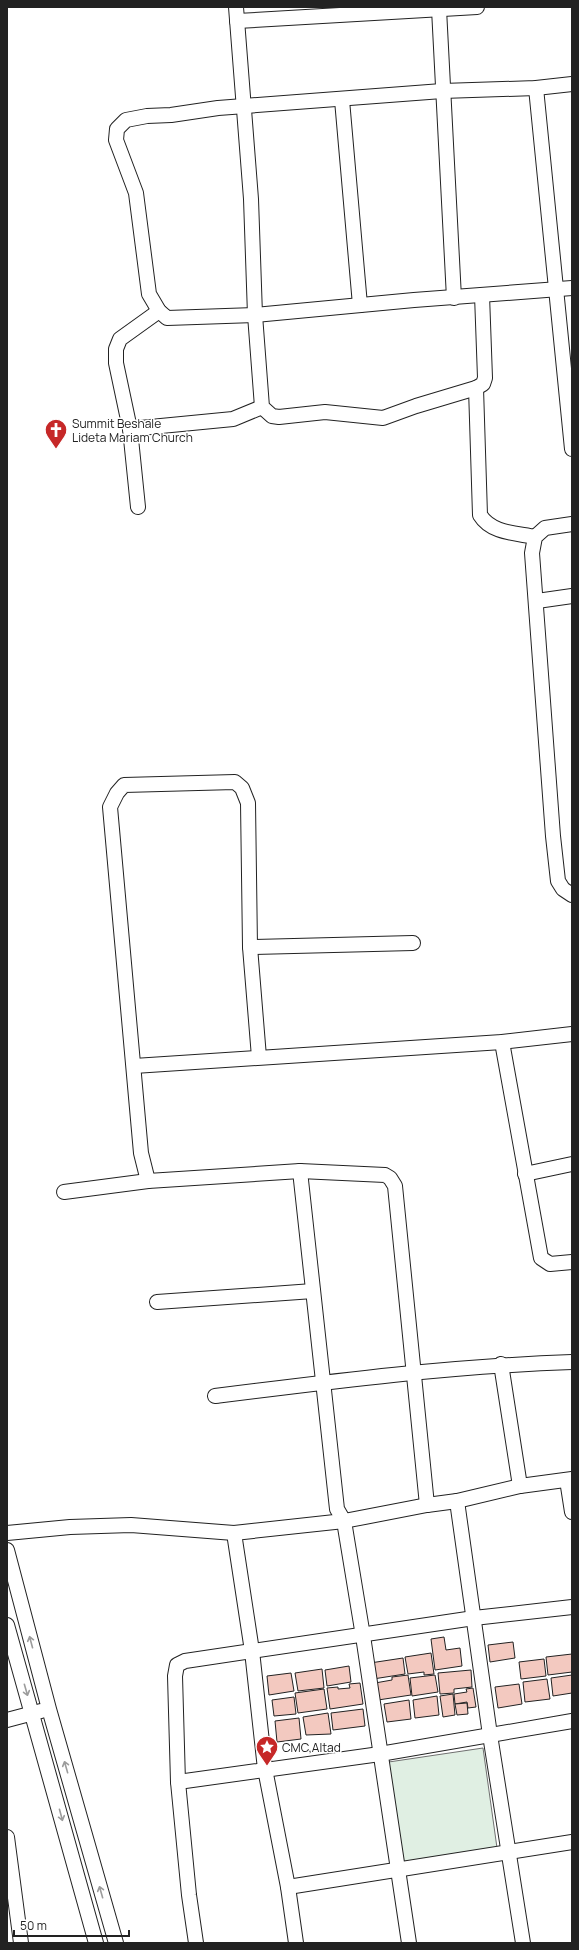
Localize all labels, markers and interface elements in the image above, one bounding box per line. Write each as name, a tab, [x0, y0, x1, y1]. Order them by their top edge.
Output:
place label: Summit Beshale Lideta Mariam Church	[72, 415, 193, 446]
church icon: Summit Beshale Lideta Mariam Church	[43, 417, 69, 450]
one-way arrow	[27, 1635, 34, 1648]
one-way arrow	[23, 1683, 30, 1696]
place icon: CMC,Altad	[254, 1734, 280, 1767]
place label: CMC,Altad	[282, 1739, 341, 1756]
one-way arrow	[61, 1761, 69, 1774]
one-way arrow	[58, 1808, 65, 1821]
one-way arrow	[97, 1886, 104, 1899]
scale bar	[14, 1912, 129, 1938]
text: 50 m	[20, 1917, 47, 1934]

